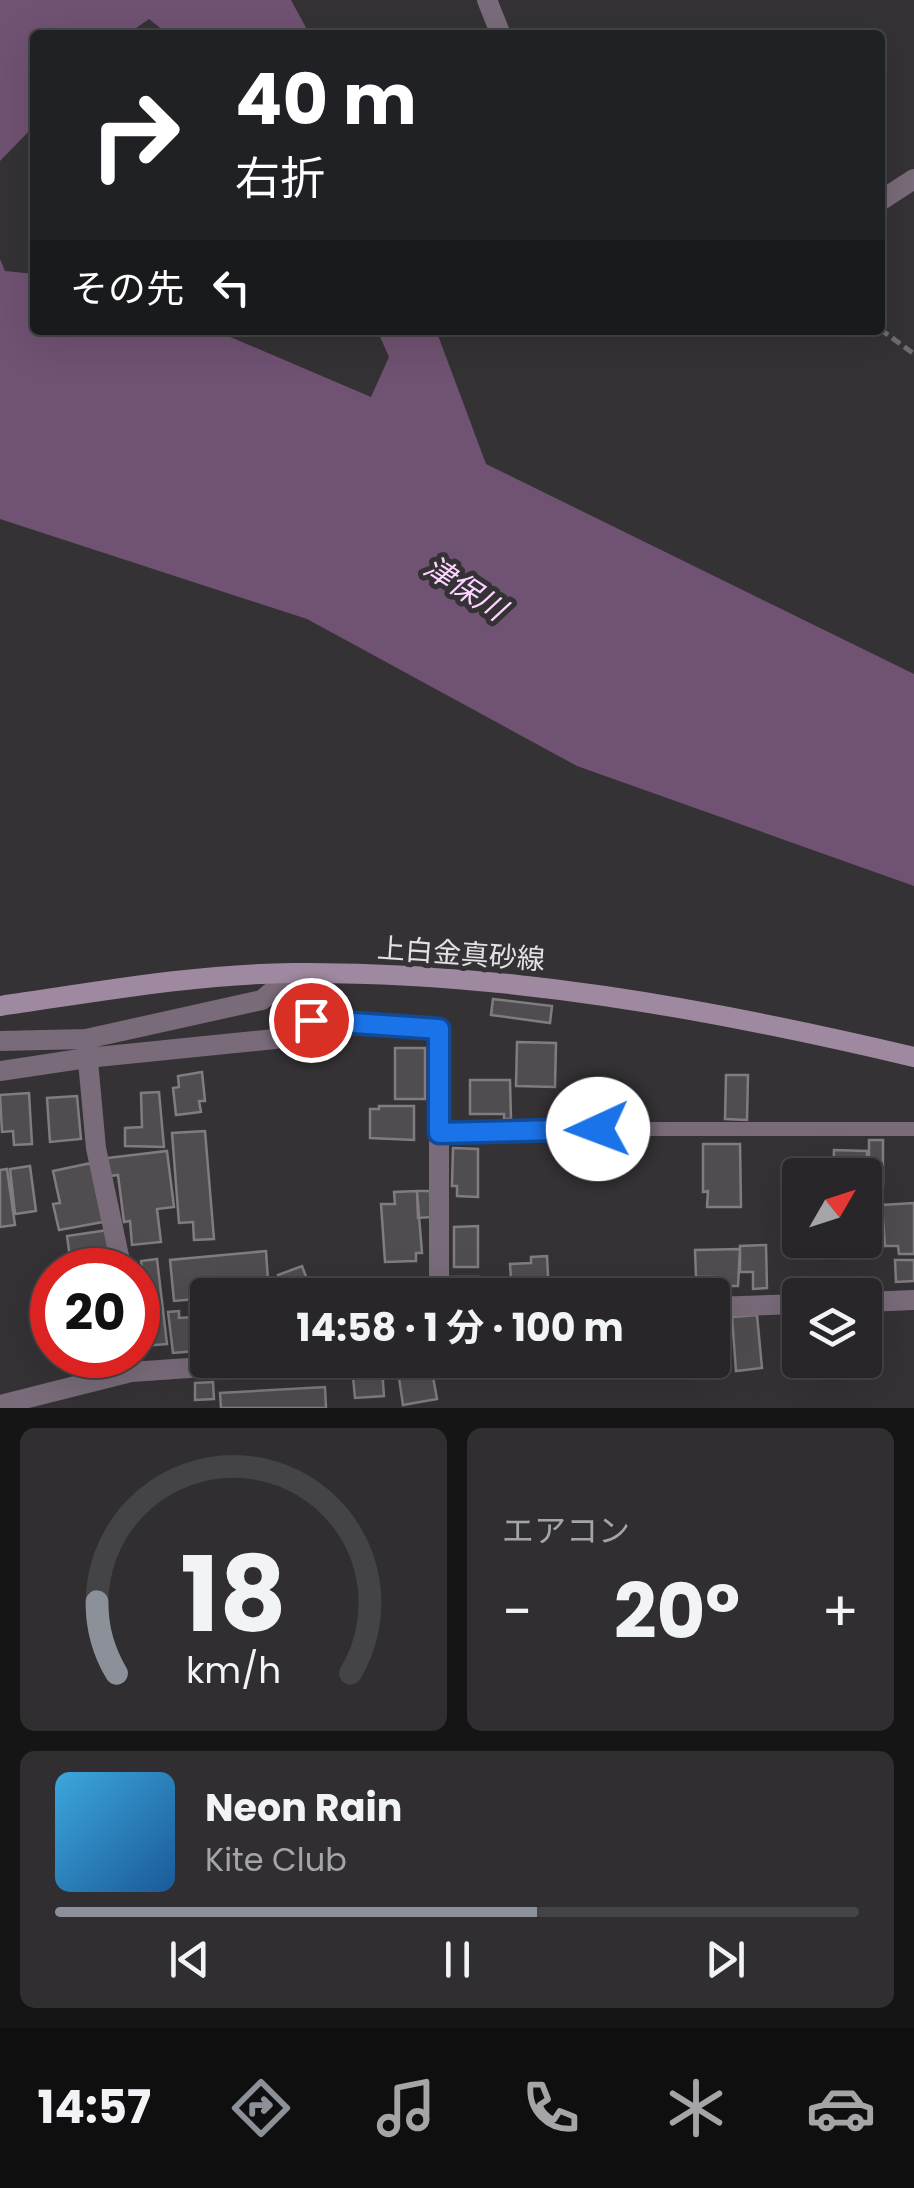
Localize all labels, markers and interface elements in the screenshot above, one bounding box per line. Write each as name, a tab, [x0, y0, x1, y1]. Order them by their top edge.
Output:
text: 40 m	[235, 50, 417, 149]
icon: right	[70, 70, 200, 200]
text: 右折	[235, 147, 325, 210]
icon: left	[204, 260, 259, 315]
text: その先	[70, 262, 184, 315]
water label: 津保川	[416, 545, 517, 632]
street label: 上白金真砂線	[376, 929, 546, 979]
pin	[269, 978, 354, 1063]
icon: arrive	[284, 993, 339, 1048]
position arrow	[546, 1077, 650, 1181]
north arrow	[782, 1158, 882, 1258]
map controls	[782, 1158, 882, 1378]
speed limit sign: 20	[30, 1248, 160, 1378]
button: layers	[782, 1278, 882, 1378]
text: 14:58 · 1 分 · 100 m	[296, 1301, 624, 1354]
text: エアコン	[502, 1508, 630, 1553]
text: 18	[180, 1522, 287, 1667]
text: 20°	[614, 1559, 740, 1664]
text: −	[502, 1573, 532, 1650]
text: +	[821, 1573, 859, 1650]
text: km/h	[186, 1645, 281, 1696]
text: Neon Rain	[205, 1781, 402, 1834]
text: Kite Club	[205, 1837, 347, 1882]
icon: previous	[162, 1932, 217, 1987]
icon: pause	[430, 1932, 485, 1987]
icon: next	[698, 1932, 753, 1987]
icon: directions	[226, 2073, 296, 2143]
icon: music	[371, 2073, 441, 2143]
icon: phone	[516, 2073, 586, 2143]
icon: climate	[661, 2073, 731, 2143]
icon: car	[806, 2073, 876, 2143]
text: 14:57	[38, 2076, 151, 2139]

